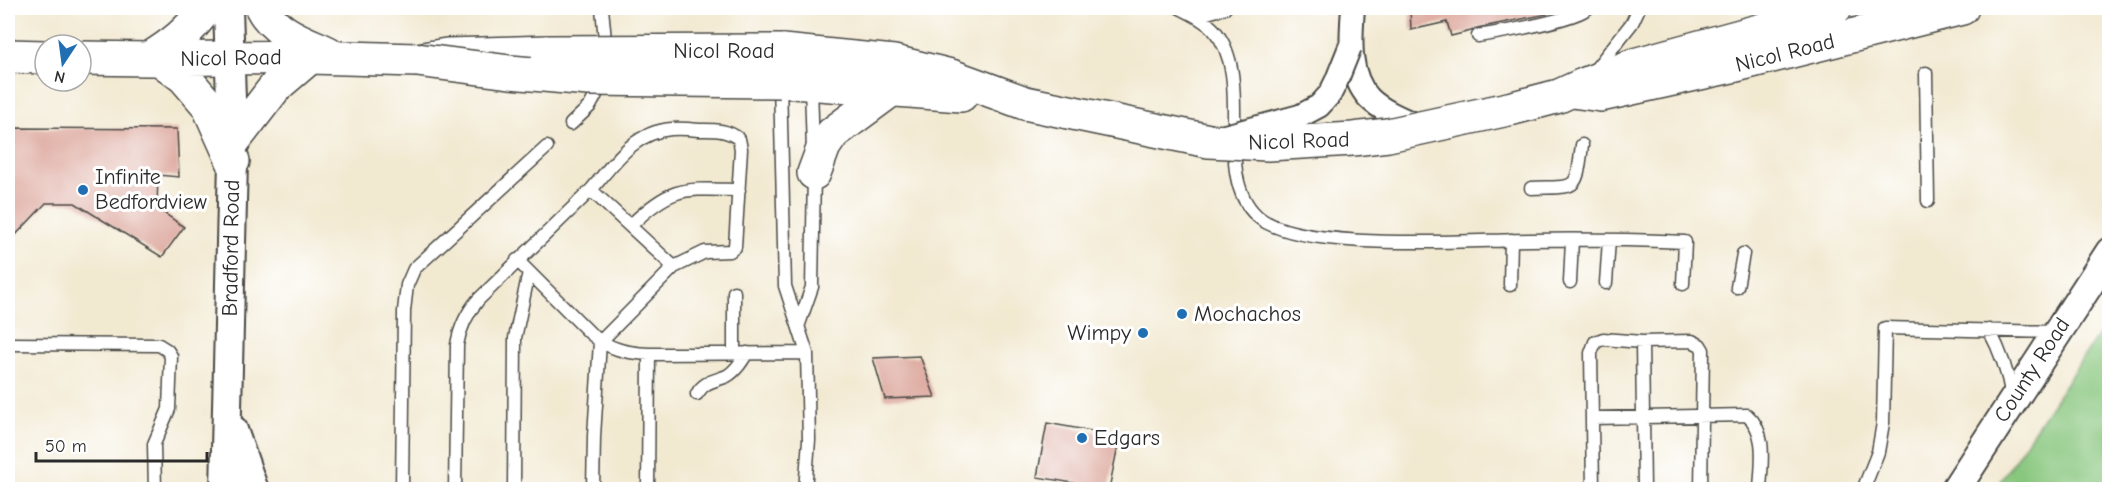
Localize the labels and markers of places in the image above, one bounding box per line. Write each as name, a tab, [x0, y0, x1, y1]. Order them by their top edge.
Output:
place label: Infinite Bedfordview	[95, 164, 207, 215]
marker: Infinite Bedfordview	[76, 183, 90, 197]
place label: Mochachos	[1194, 301, 1301, 327]
marker: Mochachos	[1175, 307, 1189, 321]
place label: Wimpy	[1067, 320, 1131, 346]
marker: Wimpy	[1136, 326, 1150, 340]
place label: Edgars	[1094, 425, 1160, 451]
marker: Edgars	[1075, 431, 1089, 445]

